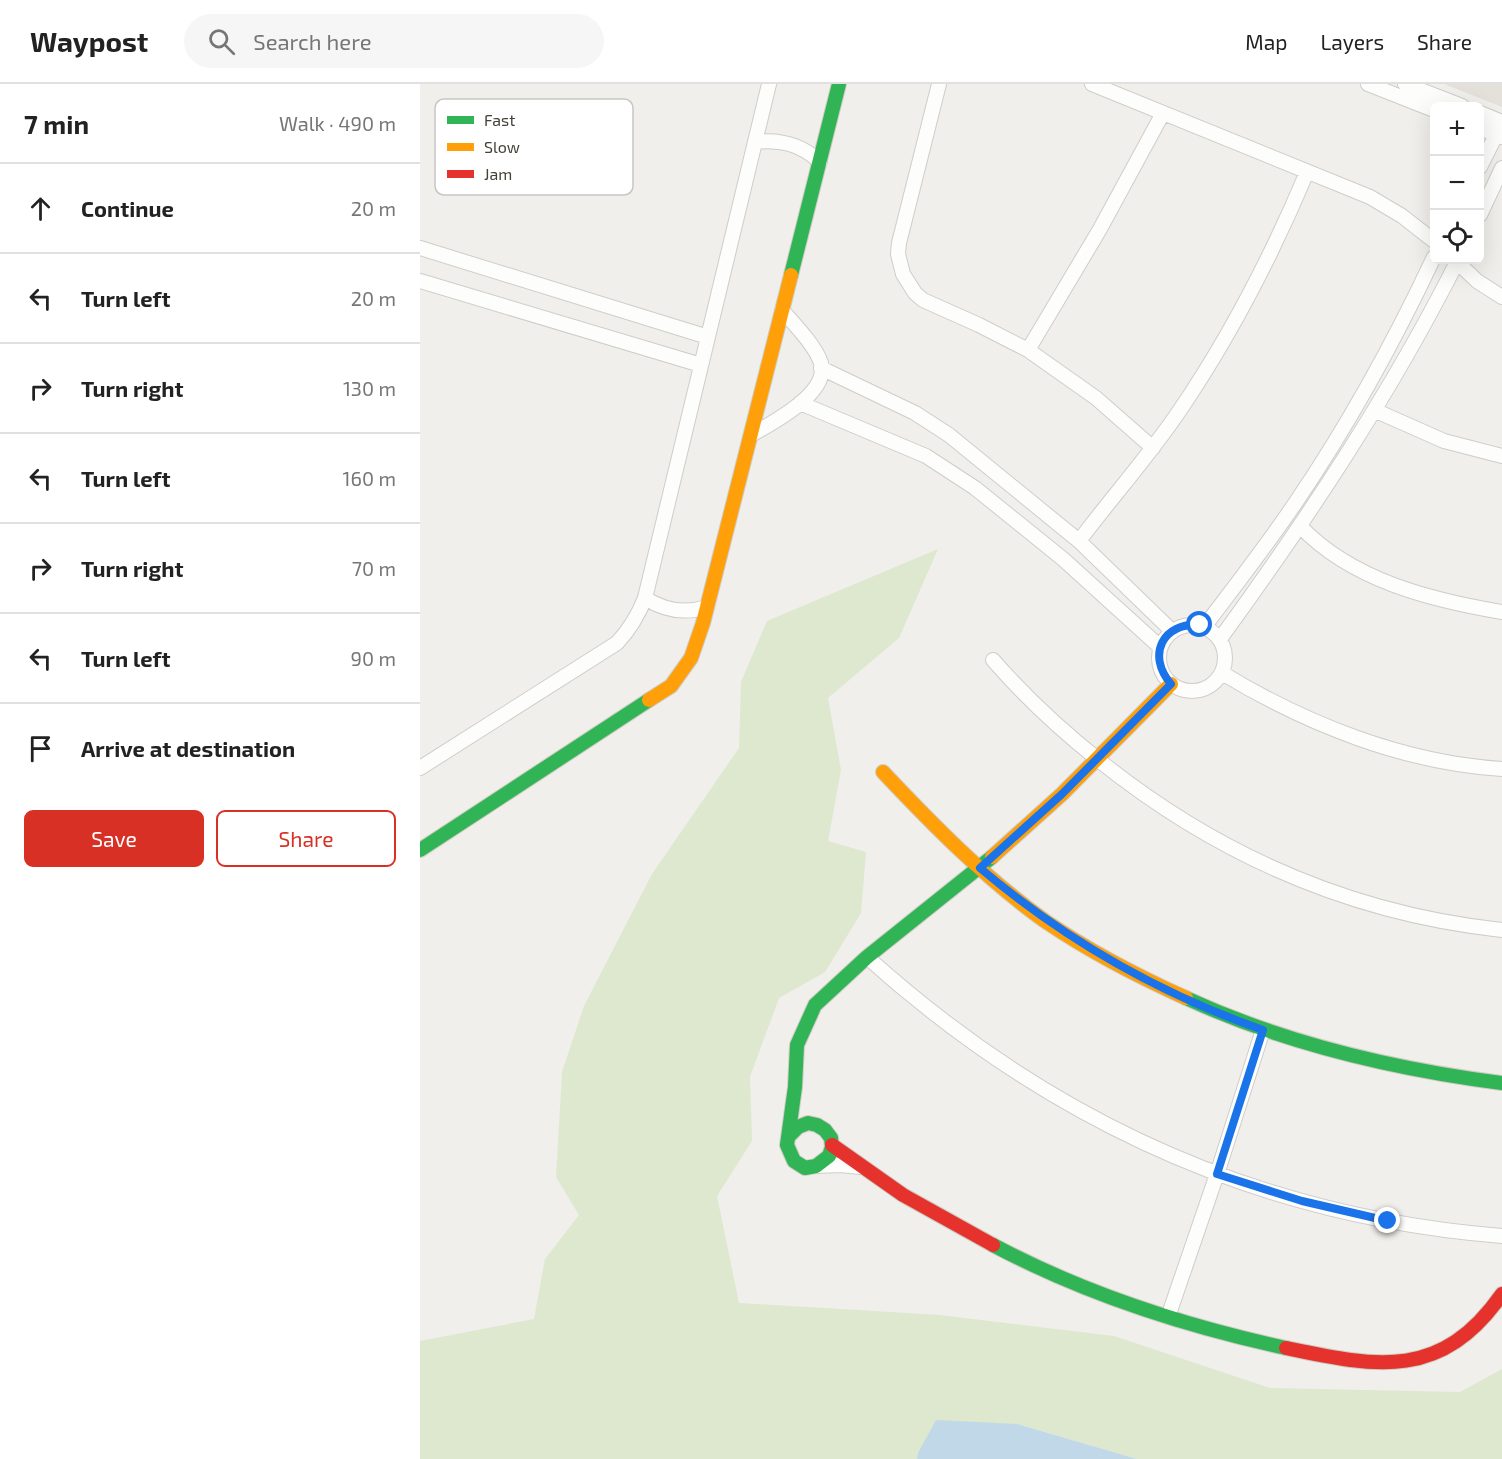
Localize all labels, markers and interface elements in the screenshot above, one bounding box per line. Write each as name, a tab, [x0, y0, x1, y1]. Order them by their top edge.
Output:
search box	[184, 14, 604, 68]
text: Waypost	[30, 24, 148, 58]
icon: search	[205, 25, 238, 58]
text: Search here	[253, 28, 372, 54]
text: Map	[1245, 29, 1287, 54]
text: Layers	[1320, 29, 1384, 54]
text: Share	[1417, 29, 1472, 54]
legend	[435, 99, 633, 195]
map controls	[1430, 102, 1484, 264]
button: +	[1430, 102, 1484, 156]
text: 7 min	[24, 108, 89, 139]
text: Fast	[484, 110, 515, 129]
text: Walk · 490 m	[279, 111, 396, 135]
text: Slow	[484, 137, 520, 156]
button: −	[1430, 156, 1484, 210]
text: Jam	[484, 164, 512, 183]
icon: ahead	[24, 192, 57, 225]
text: Continue	[81, 195, 174, 221]
text: 20 m	[351, 196, 396, 220]
button: locate	[1430, 210, 1484, 264]
icon: left	[24, 282, 57, 315]
text: Turn left	[81, 285, 170, 311]
text: 20 m	[351, 286, 396, 310]
icon: right	[24, 372, 57, 405]
text: Turn right	[81, 375, 183, 401]
text: 130 m	[343, 376, 396, 400]
icon: left	[24, 462, 57, 495]
text: Turn left	[81, 465, 170, 491]
text: 160 m	[343, 466, 396, 490]
icon: right	[24, 552, 57, 585]
text: Turn right	[81, 555, 183, 581]
text: 70 m	[352, 556, 396, 580]
route start	[1186, 611, 1212, 637]
icon: left	[24, 642, 57, 675]
text: Turn left	[81, 645, 170, 671]
text: 90 m	[351, 646, 396, 670]
icon: arrive	[24, 732, 57, 765]
text: Arrive at destination	[81, 735, 295, 761]
button: Save	[24, 810, 204, 867]
button: Share	[216, 810, 396, 867]
route end	[1374, 1207, 1400, 1233]

